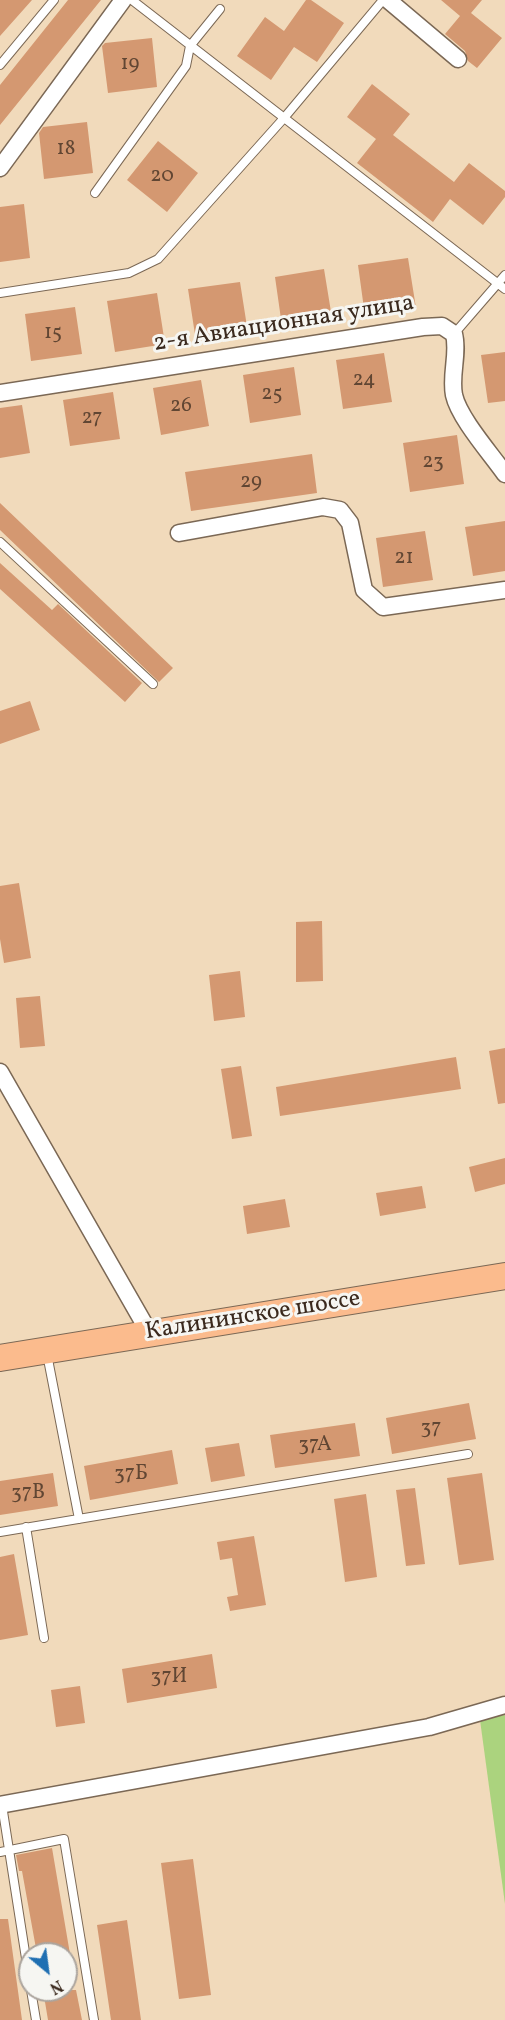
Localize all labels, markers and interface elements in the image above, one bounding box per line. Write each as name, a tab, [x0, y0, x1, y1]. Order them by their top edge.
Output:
house number: 19	[120, 52, 140, 78]
house number: 18	[57, 137, 75, 163]
house number: 20	[150, 164, 174, 190]
street label: 2-я Авиационная улица	[152, 290, 416, 360]
house number: 15	[44, 321, 62, 347]
house number: 24	[352, 368, 376, 394]
house number: 25	[261, 382, 283, 408]
house number: 26	[170, 394, 192, 420]
house number: 27	[82, 406, 102, 432]
house number: 23	[422, 450, 444, 476]
house number: 29	[240, 470, 262, 496]
house number: 21	[394, 546, 414, 572]
street label: Калининское шоссе	[143, 1286, 363, 1348]
house number: 37	[421, 1416, 441, 1442]
house number: 37А	[298, 1433, 332, 1459]
house number: 37Б	[114, 1462, 148, 1488]
house number: 37В	[11, 1481, 45, 1507]
house number: 37И	[151, 1665, 187, 1691]
north arrow	[18, 1942, 78, 2002]
text: N	[45, 1974, 66, 1998]

